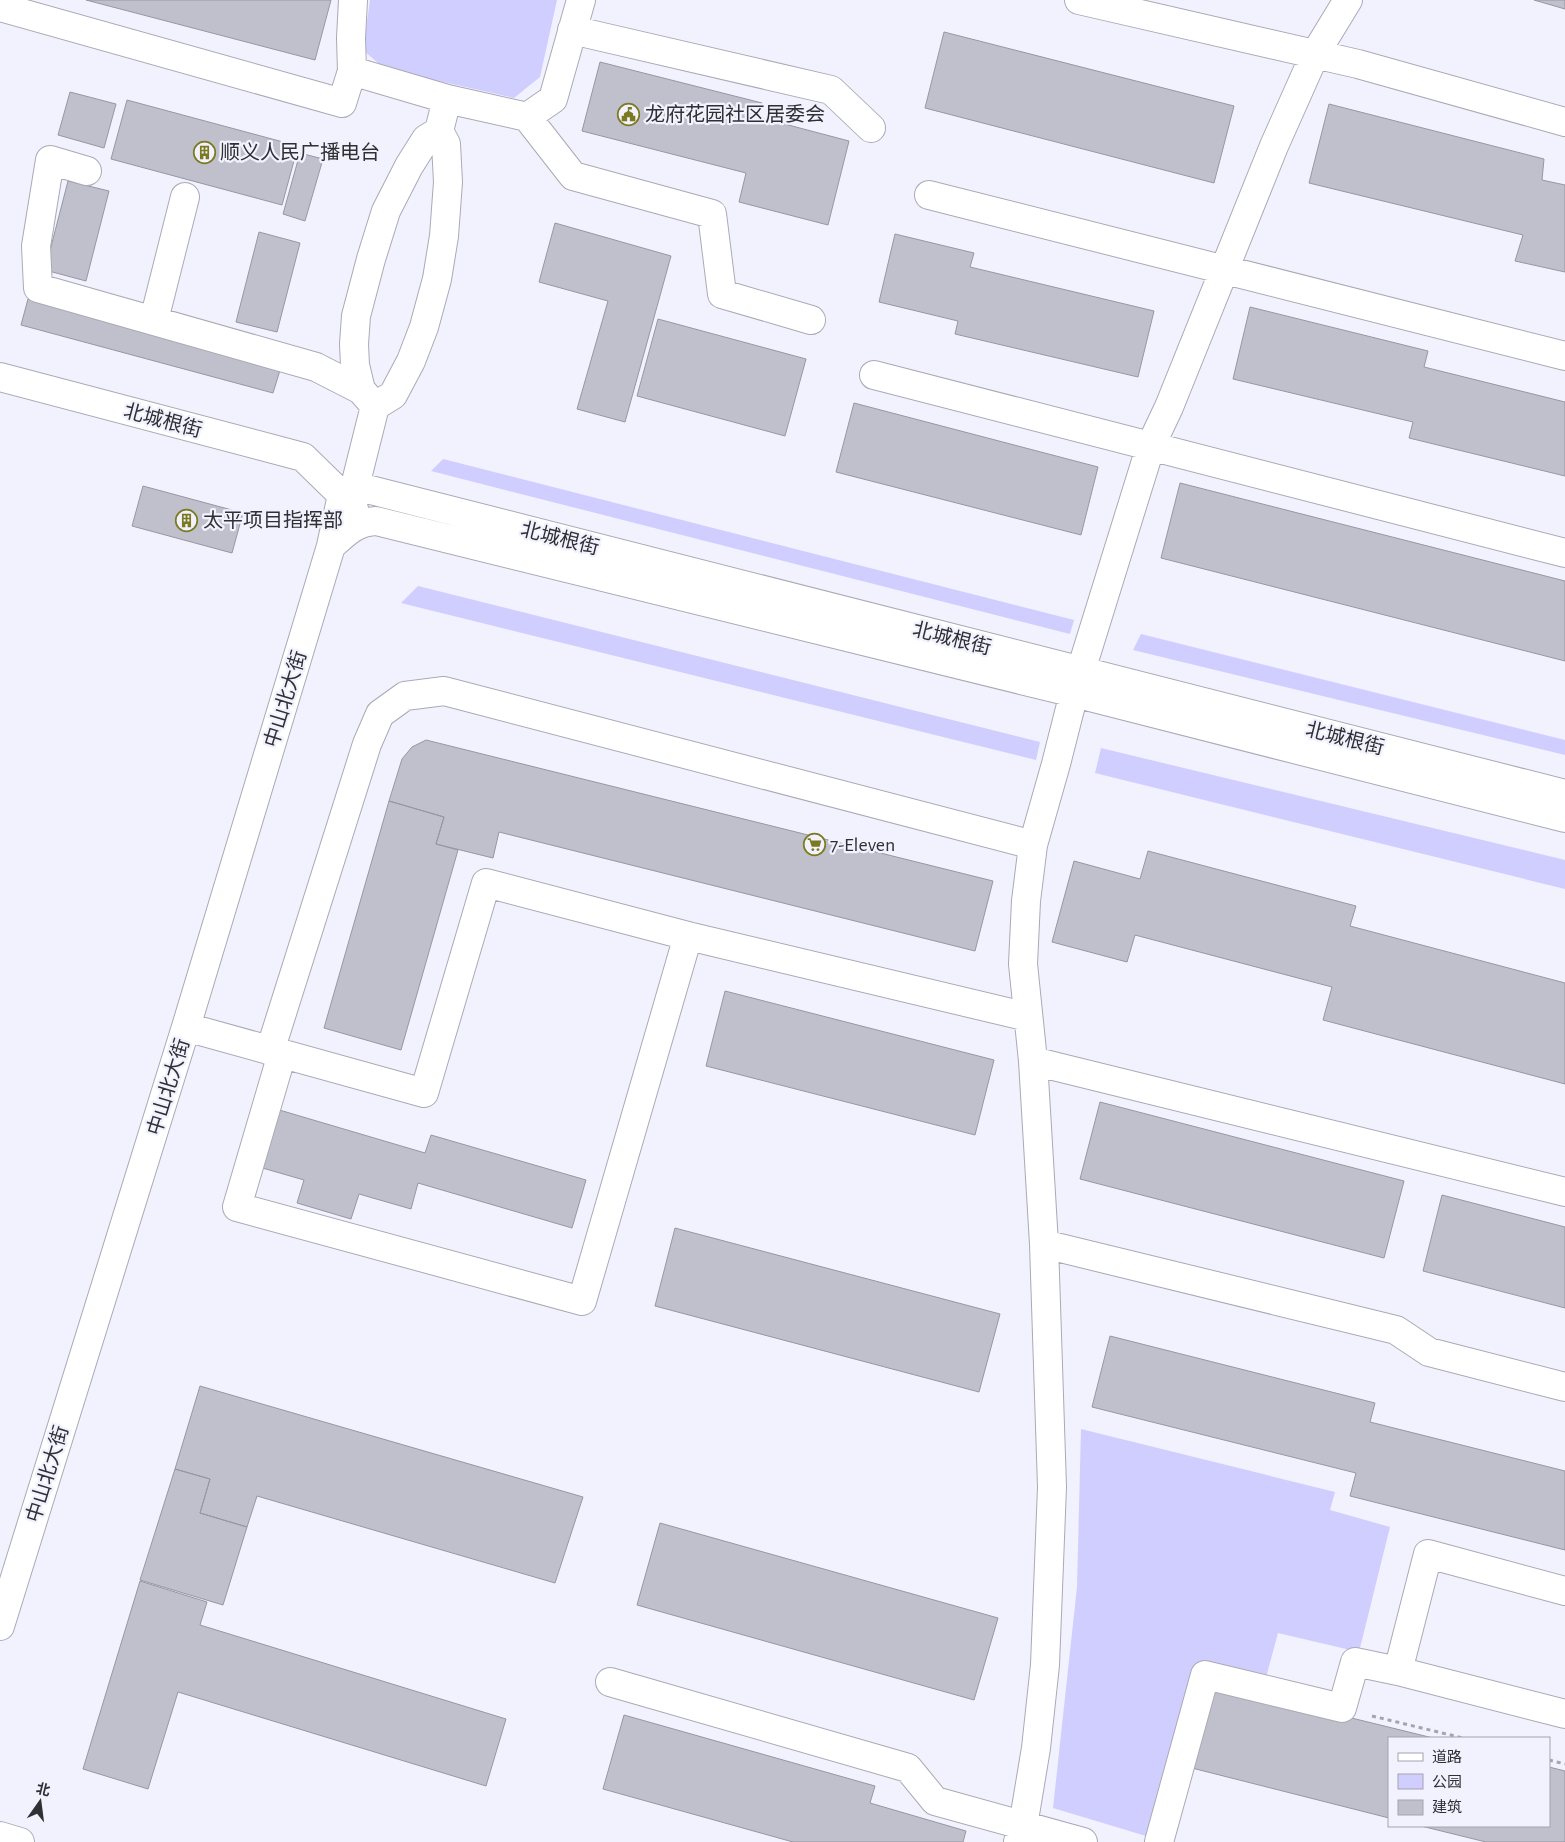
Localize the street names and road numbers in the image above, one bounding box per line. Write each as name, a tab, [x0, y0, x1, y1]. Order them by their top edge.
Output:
street label: 北城根街	[122, 399, 204, 441]
street label: 北城根街	[519, 518, 601, 558]
street label: 北城根街	[911, 618, 993, 658]
street label: 中山北大街	[261, 648, 310, 750]
street label: 北城根街	[1304, 718, 1386, 758]
street label: 中山北大街	[144, 1036, 193, 1138]
street label: 中山北大街	[23, 1423, 72, 1525]

